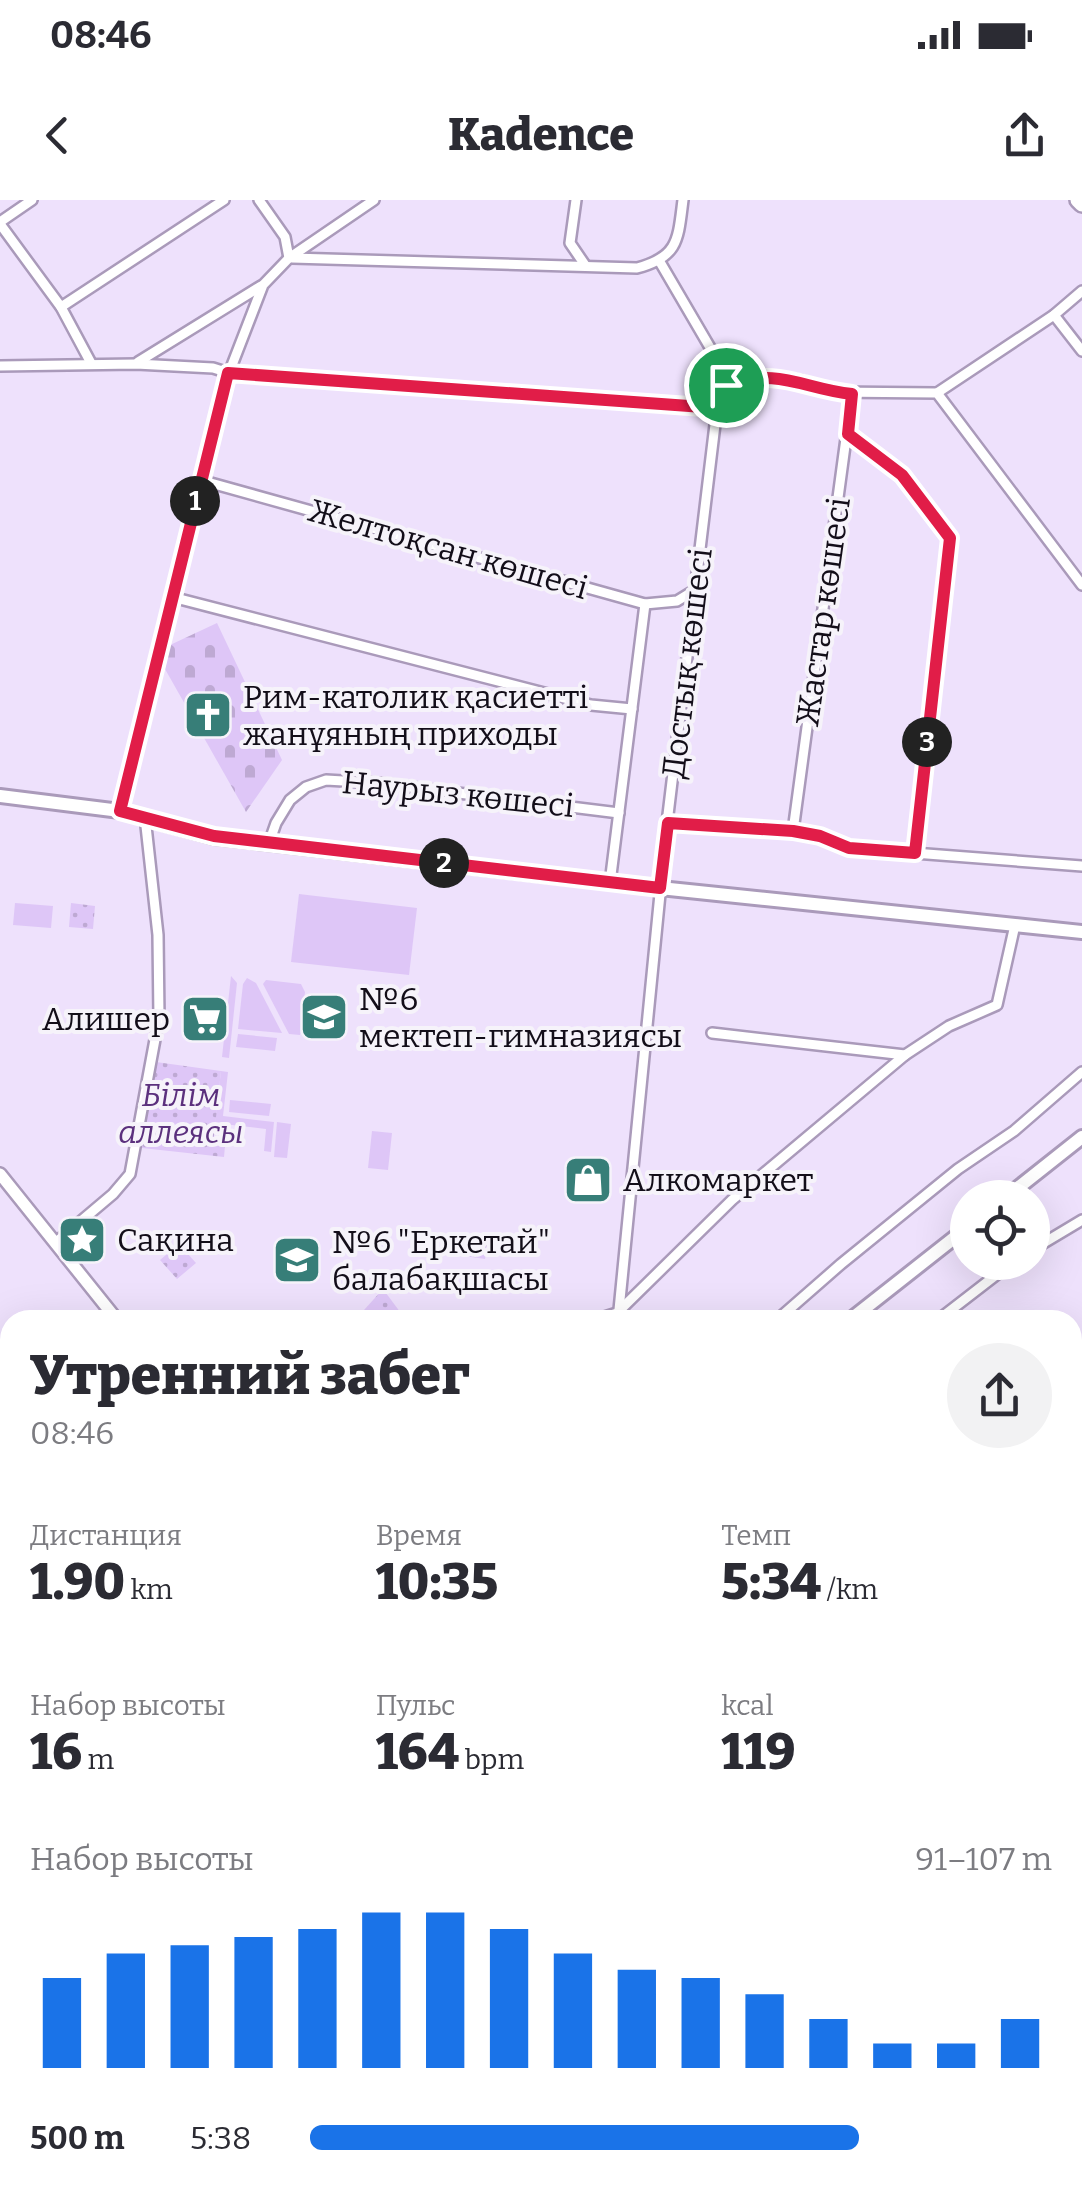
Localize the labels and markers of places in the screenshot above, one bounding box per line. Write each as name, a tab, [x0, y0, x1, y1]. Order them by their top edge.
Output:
pin	[684, 343, 769, 428]
pin: 1	[170, 476, 220, 526]
place label: Рим-католик қасиетті жанұяның приходы	[243, 678, 588, 753]
church icon: Рим-католик қасиетті жанұяның приходы	[182, 689, 234, 741]
pin: 3	[902, 717, 952, 767]
pin: 2	[419, 838, 469, 888]
place label: №6 мектеп-гимназиясы	[359, 980, 682, 1055]
school or university icon: №6 мектеп-гимназиясы	[298, 991, 350, 1043]
supermarket icon: Алишер	[179, 993, 231, 1045]
place label: Алишер	[42, 1000, 170, 1038]
shop icon: Алкомаркет	[562, 1154, 614, 1206]
place label: Алкомаркет	[623, 1161, 813, 1199]
place icon: Сақина	[56, 1214, 108, 1266]
place label: Сақина	[117, 1221, 234, 1259]
place label: №6 "Еркетай" балабақшасы	[332, 1223, 550, 1298]
school or university icon: №6 "Еркетай" балабақшасы	[271, 1234, 323, 1286]

